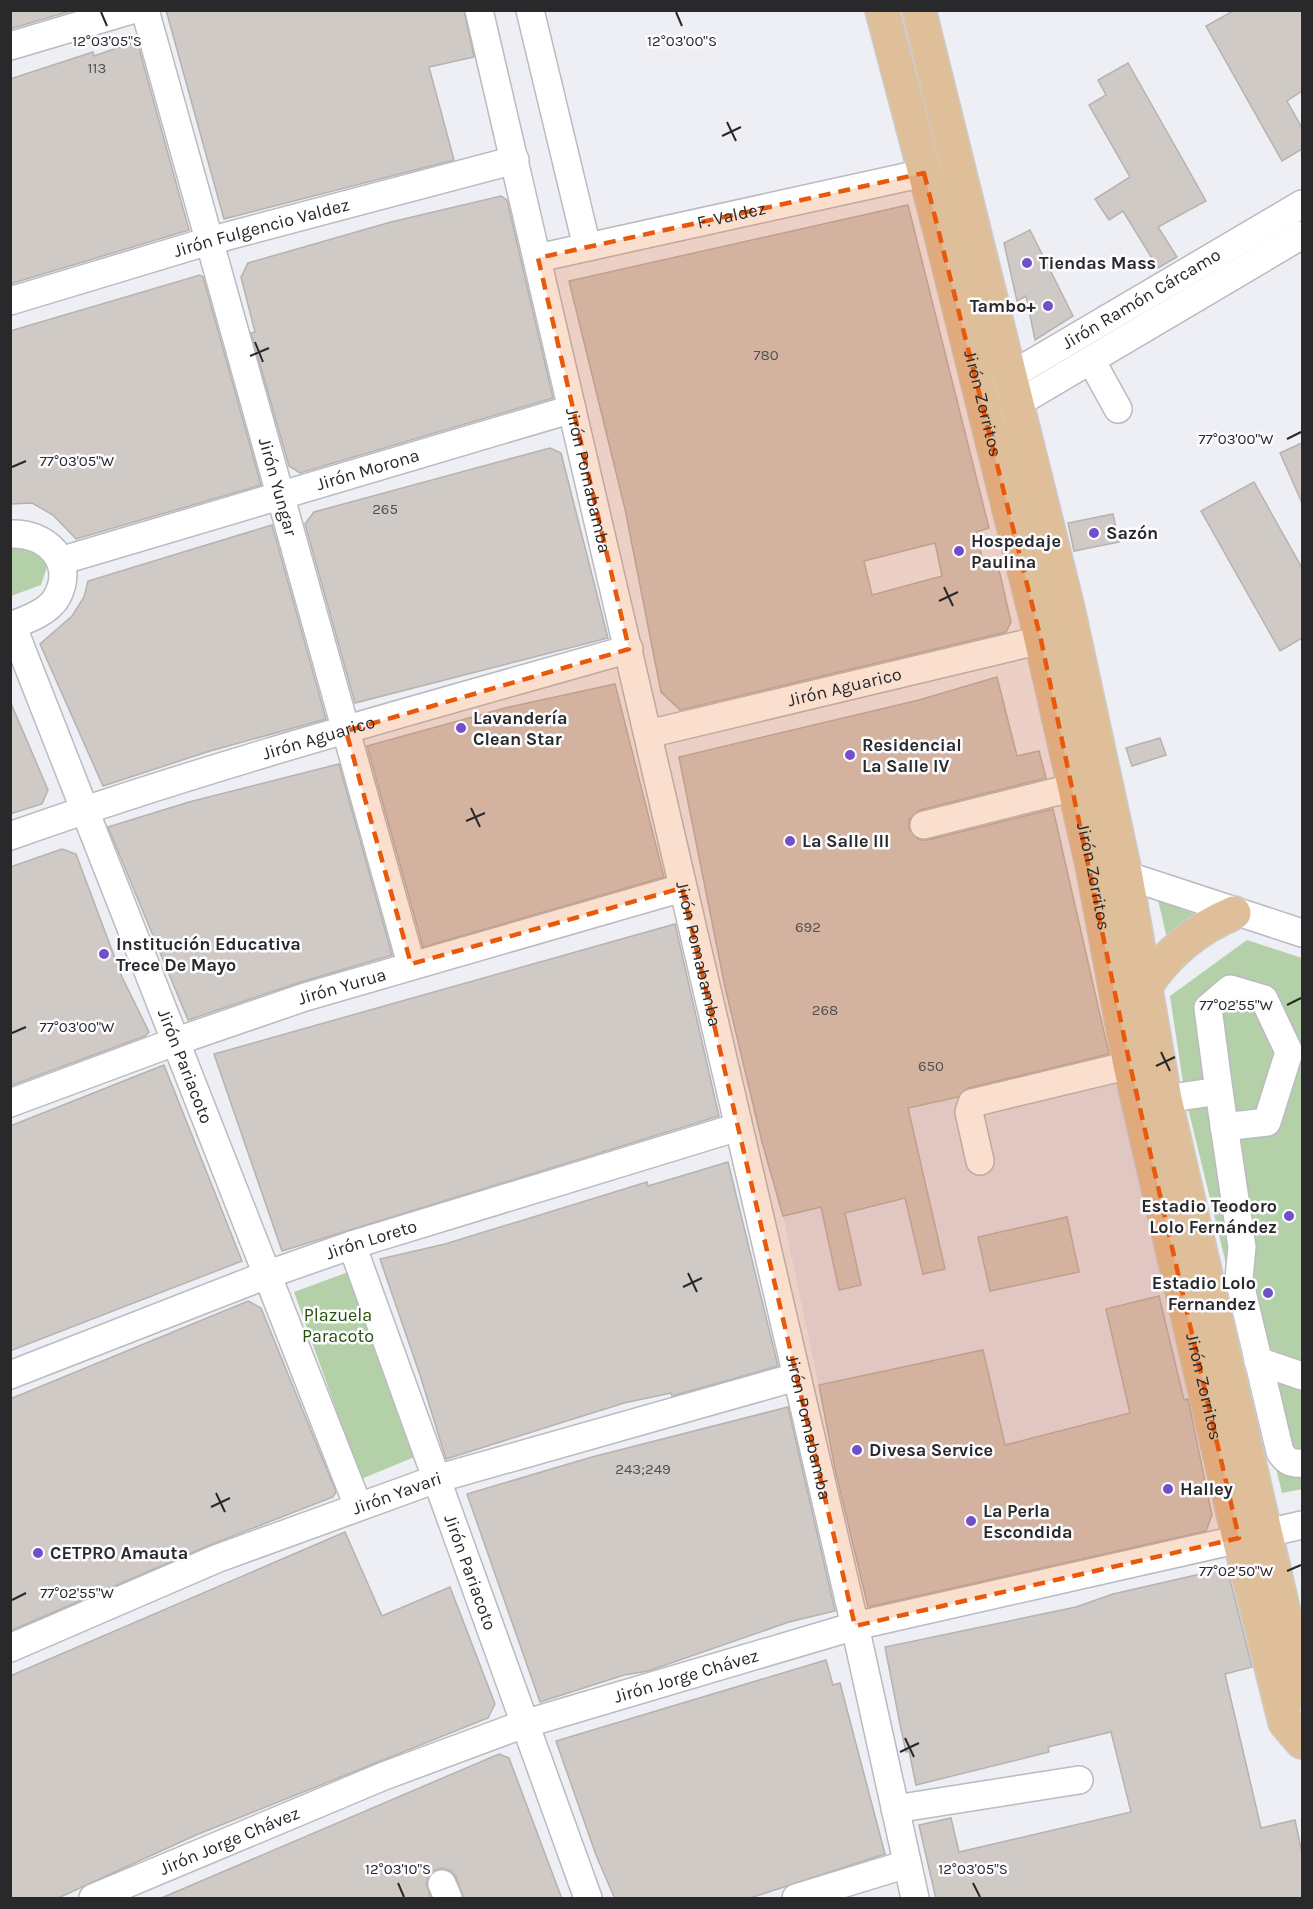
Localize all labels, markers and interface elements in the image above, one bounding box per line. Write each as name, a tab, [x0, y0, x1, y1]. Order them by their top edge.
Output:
text: 12°03'05"S	[72, 32, 142, 50]
text: 12°03'00"S	[647, 32, 717, 50]
house number: 113	[88, 59, 106, 77]
street label: Jirón Fulgencio Valdez	[171, 193, 352, 262]
street label: F. Valdez	[695, 197, 768, 234]
street label: Jirón Ramón Cárcamo	[1058, 243, 1224, 354]
place label: Tiendas Mass	[1039, 252, 1156, 274]
marker: Tiendas Mass	[1020, 256, 1034, 270]
place label: Tambo+	[970, 295, 1036, 317]
marker: Tambo+	[1041, 299, 1055, 313]
house number: 780	[753, 346, 779, 364]
street label: Jirón Zorritos	[959, 348, 1007, 459]
street label: Jirón Pomabamba	[561, 405, 616, 555]
text: 77°03'00"W	[1199, 430, 1274, 448]
street label: Jirón Yungar	[254, 435, 302, 539]
street label: Jirón Morona	[314, 444, 422, 495]
text: 77°03'05"W	[40, 452, 115, 470]
house number: 265	[372, 500, 398, 518]
place label: Sazón	[1106, 522, 1158, 544]
marker: Sazón	[1087, 526, 1101, 540]
place label: Hospedaje Paulina	[971, 530, 1061, 573]
marker: Hospedaje Paulina	[952, 544, 966, 558]
street label: Jirón Aguarico	[785, 663, 904, 711]
place label: Lavandería Clean Star	[473, 707, 568, 750]
street label: Jirón Aguarico	[260, 711, 378, 765]
marker: Lavandería Clean Star	[454, 721, 468, 735]
place label: Residencial La Salle IV	[862, 734, 962, 777]
marker: Residencial La Salle IV	[843, 748, 857, 762]
street label: Jirón Zorritos	[1072, 821, 1115, 932]
place label: La Salle III	[802, 830, 889, 852]
marker: La Salle III	[783, 834, 797, 848]
street label: Jirón Pomabamba	[671, 879, 726, 1029]
house number: 692	[795, 918, 821, 936]
place label: Institución Educativa Trece De Mayo	[116, 933, 301, 976]
marker: Institución Educativa Trece De Mayo	[97, 947, 111, 961]
street label: Jirón Yurua	[295, 963, 389, 1010]
text: 77°02'55"W	[1199, 996, 1273, 1014]
house number: 268	[812, 1001, 838, 1019]
street label: Jirón Pariacoto	[153, 1006, 218, 1127]
text: 77°03'00"W	[40, 1018, 115, 1036]
house number: 650	[918, 1057, 944, 1075]
place label: Estadio Teodoro Lolo Fernández	[1141, 1195, 1277, 1238]
marker: Estadio Teodoro Lolo Fernández	[1282, 1209, 1296, 1223]
street label: Jirón Loreto	[323, 1215, 420, 1264]
place label: Estadio Lolo Fernandez	[1152, 1272, 1256, 1315]
marker: Estadio Lolo Fernandez	[1261, 1286, 1275, 1300]
park label: Plazuela Paracoto	[302, 1304, 374, 1347]
street label: Jirón Zorritos	[1181, 1331, 1227, 1442]
street label: Jirón Pomabamba	[781, 1352, 836, 1502]
place label: Divesa Service	[869, 1439, 993, 1461]
marker: Divesa Service	[850, 1443, 864, 1457]
house number: 243;249	[615, 1460, 671, 1478]
street label: Jirón Yavari	[349, 1467, 444, 1520]
place label: Halley	[1180, 1478, 1233, 1500]
marker: Halley	[1161, 1482, 1175, 1496]
place label: La Perla Escondida	[983, 1500, 1073, 1543]
street label: Jirón Pariacoto	[439, 1511, 501, 1633]
marker: La Perla Escondida	[964, 1514, 978, 1528]
place label: CETPRO Amauta	[50, 1542, 188, 1564]
marker: CETPRO Amauta	[31, 1546, 45, 1560]
text: 77°02'50"W	[1199, 1562, 1274, 1580]
text: 77°02'55"W	[40, 1584, 114, 1602]
street label: Jirón Jorge Chávez	[611, 1644, 761, 1708]
street label: Jirón Jorge Chávez	[156, 1802, 303, 1880]
text: 12°03'10"S	[365, 1860, 431, 1878]
text: 12°03'05"S	[938, 1860, 1008, 1878]

